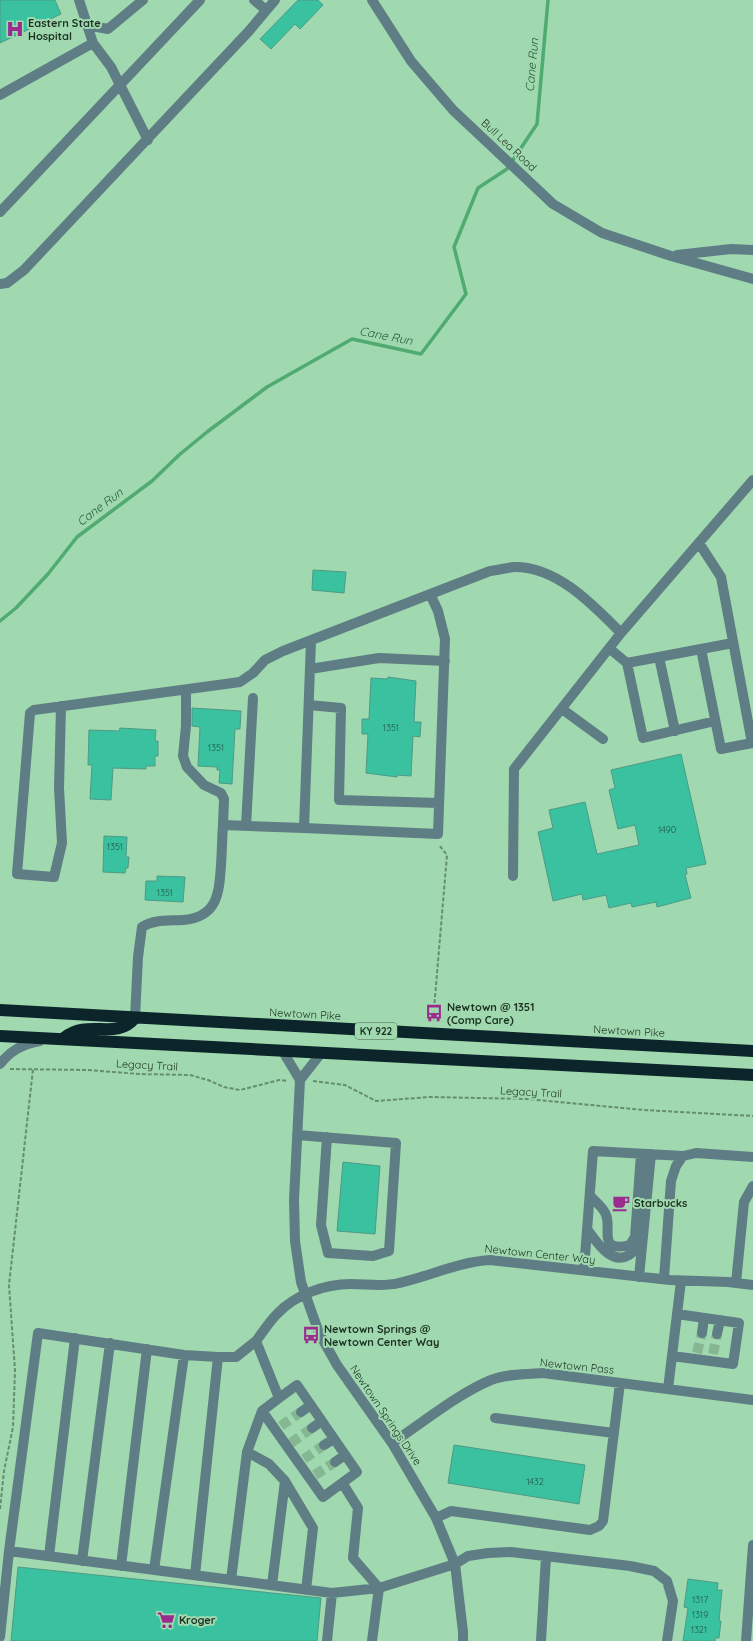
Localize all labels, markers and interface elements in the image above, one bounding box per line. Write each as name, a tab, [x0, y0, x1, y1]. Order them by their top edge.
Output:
place label: Eastern State Hospital	[28, 16, 101, 43]
hospital icon: Eastern State Hospital	[5, 19, 25, 39]
water label: Cane Run	[522, 36, 541, 92]
street label: Bull Lea Road	[478, 116, 540, 174]
water label: Cane Run	[358, 323, 415, 348]
water label: Cane Run	[74, 484, 127, 529]
house number: 1351	[383, 722, 399, 733]
house number: 1351	[208, 742, 224, 753]
house number: 1490	[658, 824, 676, 835]
house number: 1351	[107, 841, 123, 852]
house number: 1351	[157, 887, 173, 898]
place label: Newtown @ 1351 (Comp Care)	[447, 1000, 534, 1027]
bus stop icon: Newtown @ 1351 (Comp Care)	[424, 1003, 444, 1023]
street label: Newtown Pike	[269, 1005, 341, 1023]
street label: Newtown Pike	[593, 1022, 665, 1040]
road number: KY 922	[355, 1023, 397, 1039]
street label: Legacy Trail	[116, 1056, 178, 1074]
street label: Legacy Trail	[500, 1083, 562, 1101]
cafe icon: Starbucks	[611, 1193, 631, 1213]
place label: Starbucks	[634, 1196, 687, 1210]
street label: Newtown Center Way	[484, 1241, 596, 1267]
place label: Newtown Springs @ Newtown Center Way	[324, 1322, 439, 1349]
bus stop icon: Newtown Springs @ Newtown Center Way	[301, 1325, 321, 1345]
street label: Newtown Pass	[539, 1355, 615, 1377]
street label: Newtown Springs Drive	[347, 1362, 425, 1468]
house number: 1432	[526, 1476, 544, 1487]
house number: 1317	[692, 1594, 708, 1605]
house number: 1319	[692, 1609, 708, 1620]
supermarket icon: Kroger	[156, 1610, 176, 1630]
place label: Kroger	[179, 1613, 216, 1627]
house number: 1321	[691, 1624, 707, 1635]

